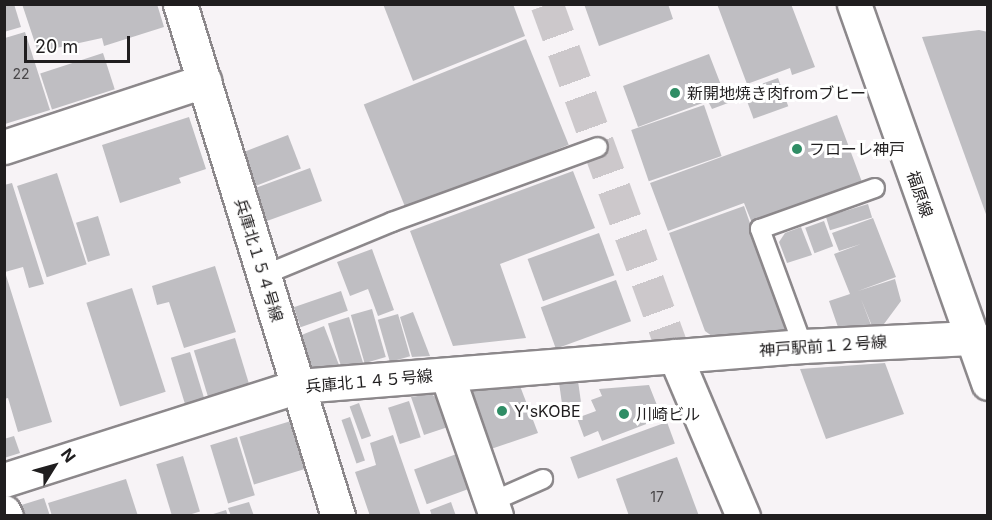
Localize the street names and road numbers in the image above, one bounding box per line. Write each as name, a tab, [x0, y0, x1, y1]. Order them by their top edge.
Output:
street label: 福原線	[903, 168, 937, 220]
street label: 兵庫北１５４号線	[231, 196, 287, 324]
street label: 神戸駅前１２号線	[758, 332, 888, 360]
street label: 兵庫北１４５号線	[304, 366, 434, 396]

